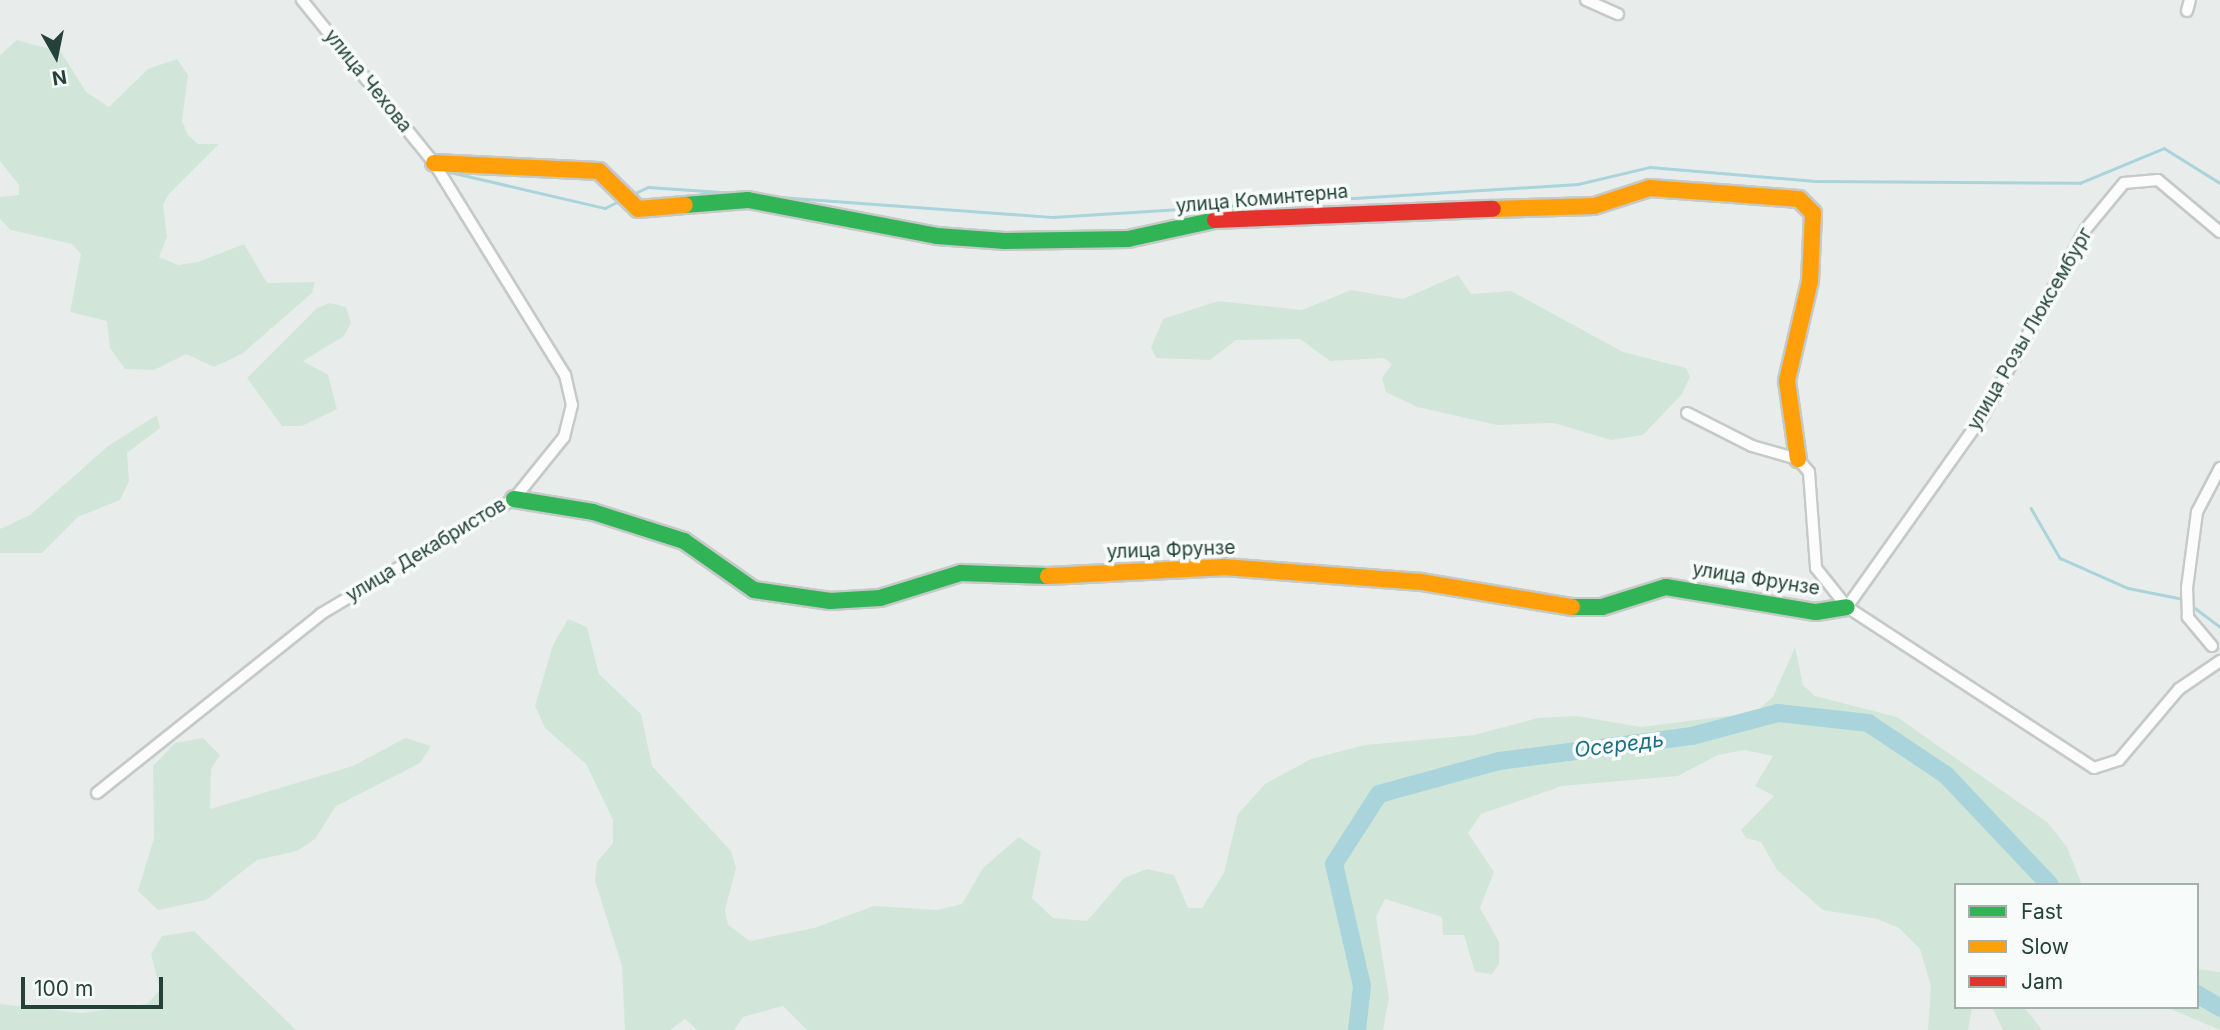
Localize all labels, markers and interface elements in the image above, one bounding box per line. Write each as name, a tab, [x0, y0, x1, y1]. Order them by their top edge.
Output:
north arrow	[21, 21, 91, 91]
street label: улица Чехова	[319, 25, 417, 137]
text: N	[50, 65, 68, 90]
street label: улица Коминтерна	[1175, 180, 1349, 218]
street label: улица Розы Люксембург	[1963, 224, 2097, 434]
street label: улица Декабристов	[342, 493, 510, 607]
street label: улица Фрунзе	[1106, 536, 1236, 564]
street label: улица Фрунзе	[1691, 558, 1821, 600]
water label: Осередь	[1573, 727, 1665, 763]
legend	[1954, 883, 2199, 1009]
text: Fast	[2021, 899, 2063, 924]
text: Slow	[2021, 934, 2069, 959]
scale bar	[24, 964, 166, 1008]
text: Jam	[2021, 969, 2063, 994]
text: 100 m	[34, 976, 93, 1001]

